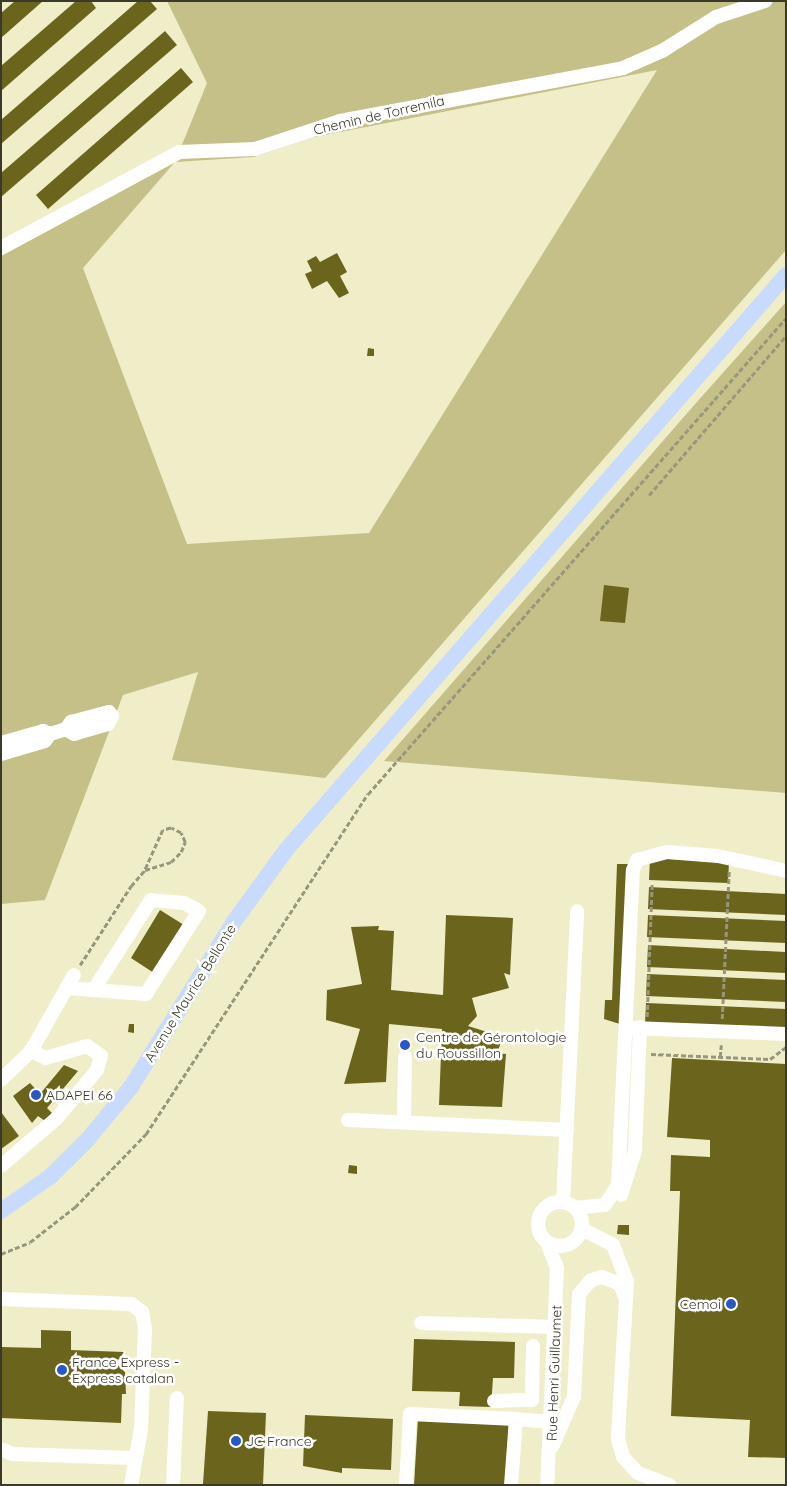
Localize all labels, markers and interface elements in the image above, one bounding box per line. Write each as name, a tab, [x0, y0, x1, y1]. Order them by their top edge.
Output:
street label: Chemin de Torremila	[312, 92, 446, 138]
street label: Avenue Maurice Bellonte	[141, 921, 239, 1065]
place label: Centre de Gérontologie du Roussillon	[416, 1029, 566, 1062]
marker: Centre de Gérontologie du Roussillon	[398, 1038, 412, 1052]
place label: ADAPEI 66	[46, 1087, 113, 1103]
marker: ADAPEI 66	[30, 1089, 42, 1101]
place label: Cemoi	[680, 1296, 721, 1312]
marker: Cemoi	[725, 1298, 737, 1310]
street label: Rue Henri Guillaumet	[543, 1305, 565, 1441]
place label: France Express - Express catalan	[72, 1354, 179, 1386]
marker: France Express - Express catalan	[56, 1364, 68, 1376]
place label: JC France	[246, 1433, 312, 1449]
marker: JC France	[230, 1435, 242, 1447]

